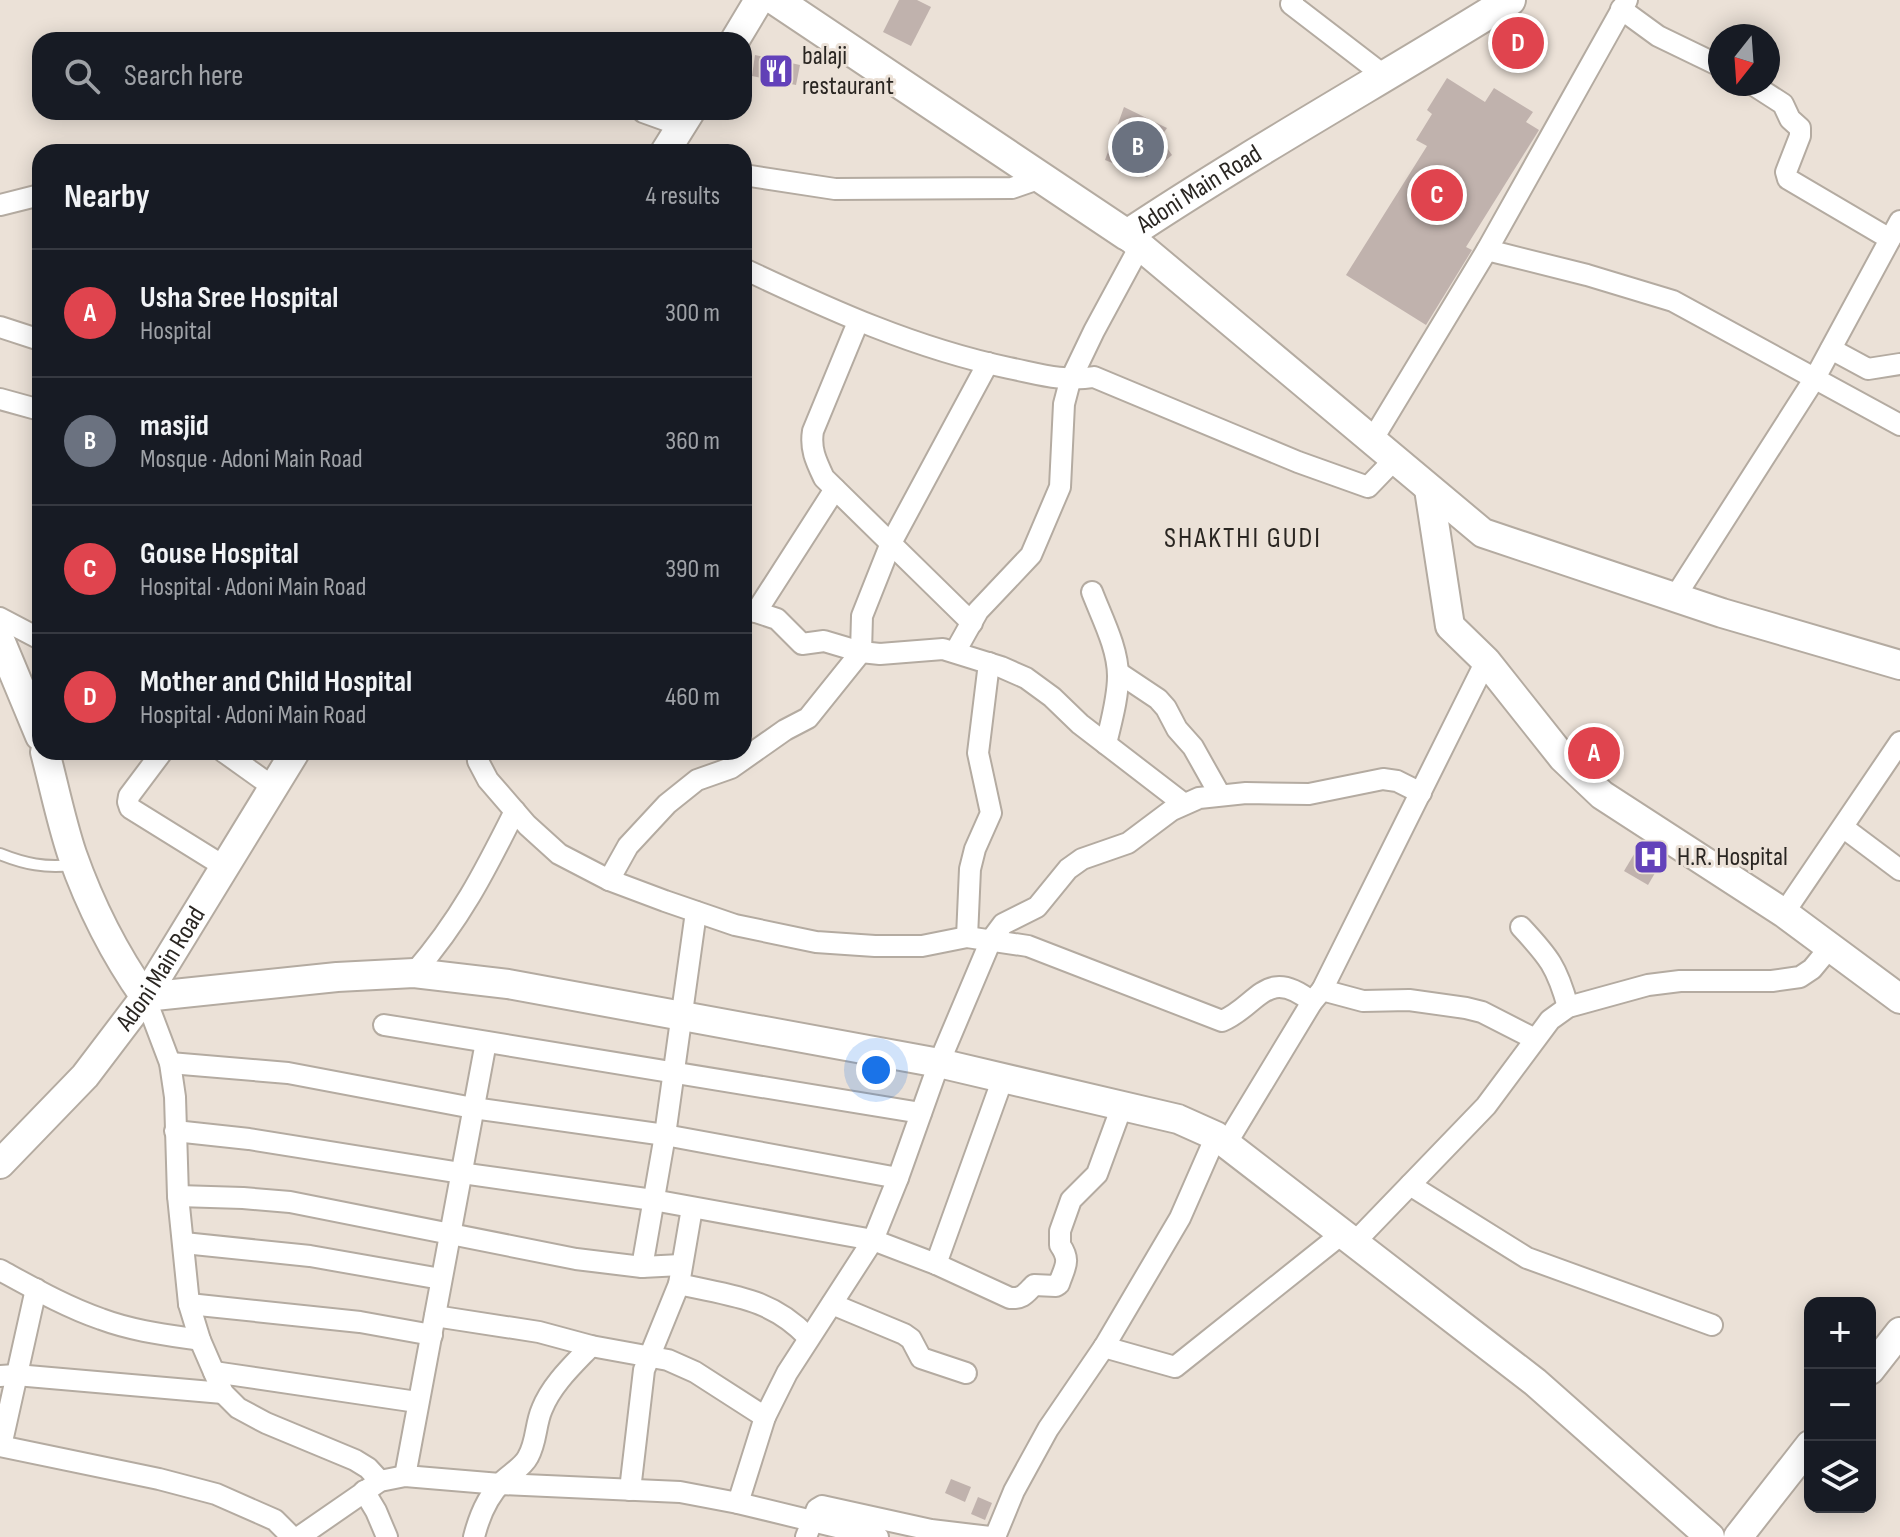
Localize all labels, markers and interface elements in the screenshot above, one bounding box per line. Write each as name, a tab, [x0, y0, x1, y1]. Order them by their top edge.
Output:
pin: D	[1492, 13, 1544, 73]
north arrow	[1708, 24, 1780, 96]
search box	[32, 32, 752, 120]
place label: balaji restaurant	[802, 41, 894, 102]
restaurant icon: balaji restaurant	[757, 52, 795, 90]
icon: search	[60, 54, 104, 98]
text: Search here	[124, 58, 243, 94]
pin: B	[1112, 117, 1164, 177]
street label: Adoni Main Road	[1130, 138, 1267, 240]
pin: C	[1411, 165, 1463, 225]
text: Nearby	[64, 176, 150, 217]
text: 4 results	[645, 181, 720, 212]
text: Usha Sree Hospital	[140, 280, 338, 316]
text: A	[84, 298, 96, 329]
text: 300 m	[665, 298, 720, 329]
text: Hospital	[140, 316, 212, 347]
text: masjid	[140, 408, 209, 444]
text: B	[84, 426, 96, 457]
text: 360 m	[665, 426, 720, 457]
text: Mosque · Adoni Main Road	[140, 444, 363, 475]
district label: SHAKTHI GUDI	[1164, 522, 1322, 555]
text: Gouse Hospital	[140, 536, 299, 572]
text: C	[83, 554, 97, 585]
text: 390 m	[665, 554, 720, 585]
text: Hospital · Adoni Main Road	[140, 572, 366, 603]
text: Mother and Child Hospital	[140, 664, 412, 700]
text: D	[83, 682, 97, 713]
text: 460 m	[665, 682, 720, 713]
text: Hospital · Adoni Main Road	[140, 700, 366, 731]
pin: A	[1568, 723, 1620, 783]
hospital icon: H.R. Hospital	[1632, 838, 1670, 876]
place label: H.R. Hospital	[1677, 842, 1788, 873]
street label: Adoni Main Road	[109, 901, 212, 1038]
your location	[856, 1050, 896, 1090]
map controls	[1804, 1297, 1876, 1513]
button: +	[1804, 1297, 1876, 1369]
button: −	[1804, 1369, 1876, 1441]
button: layers	[1804, 1441, 1876, 1513]

